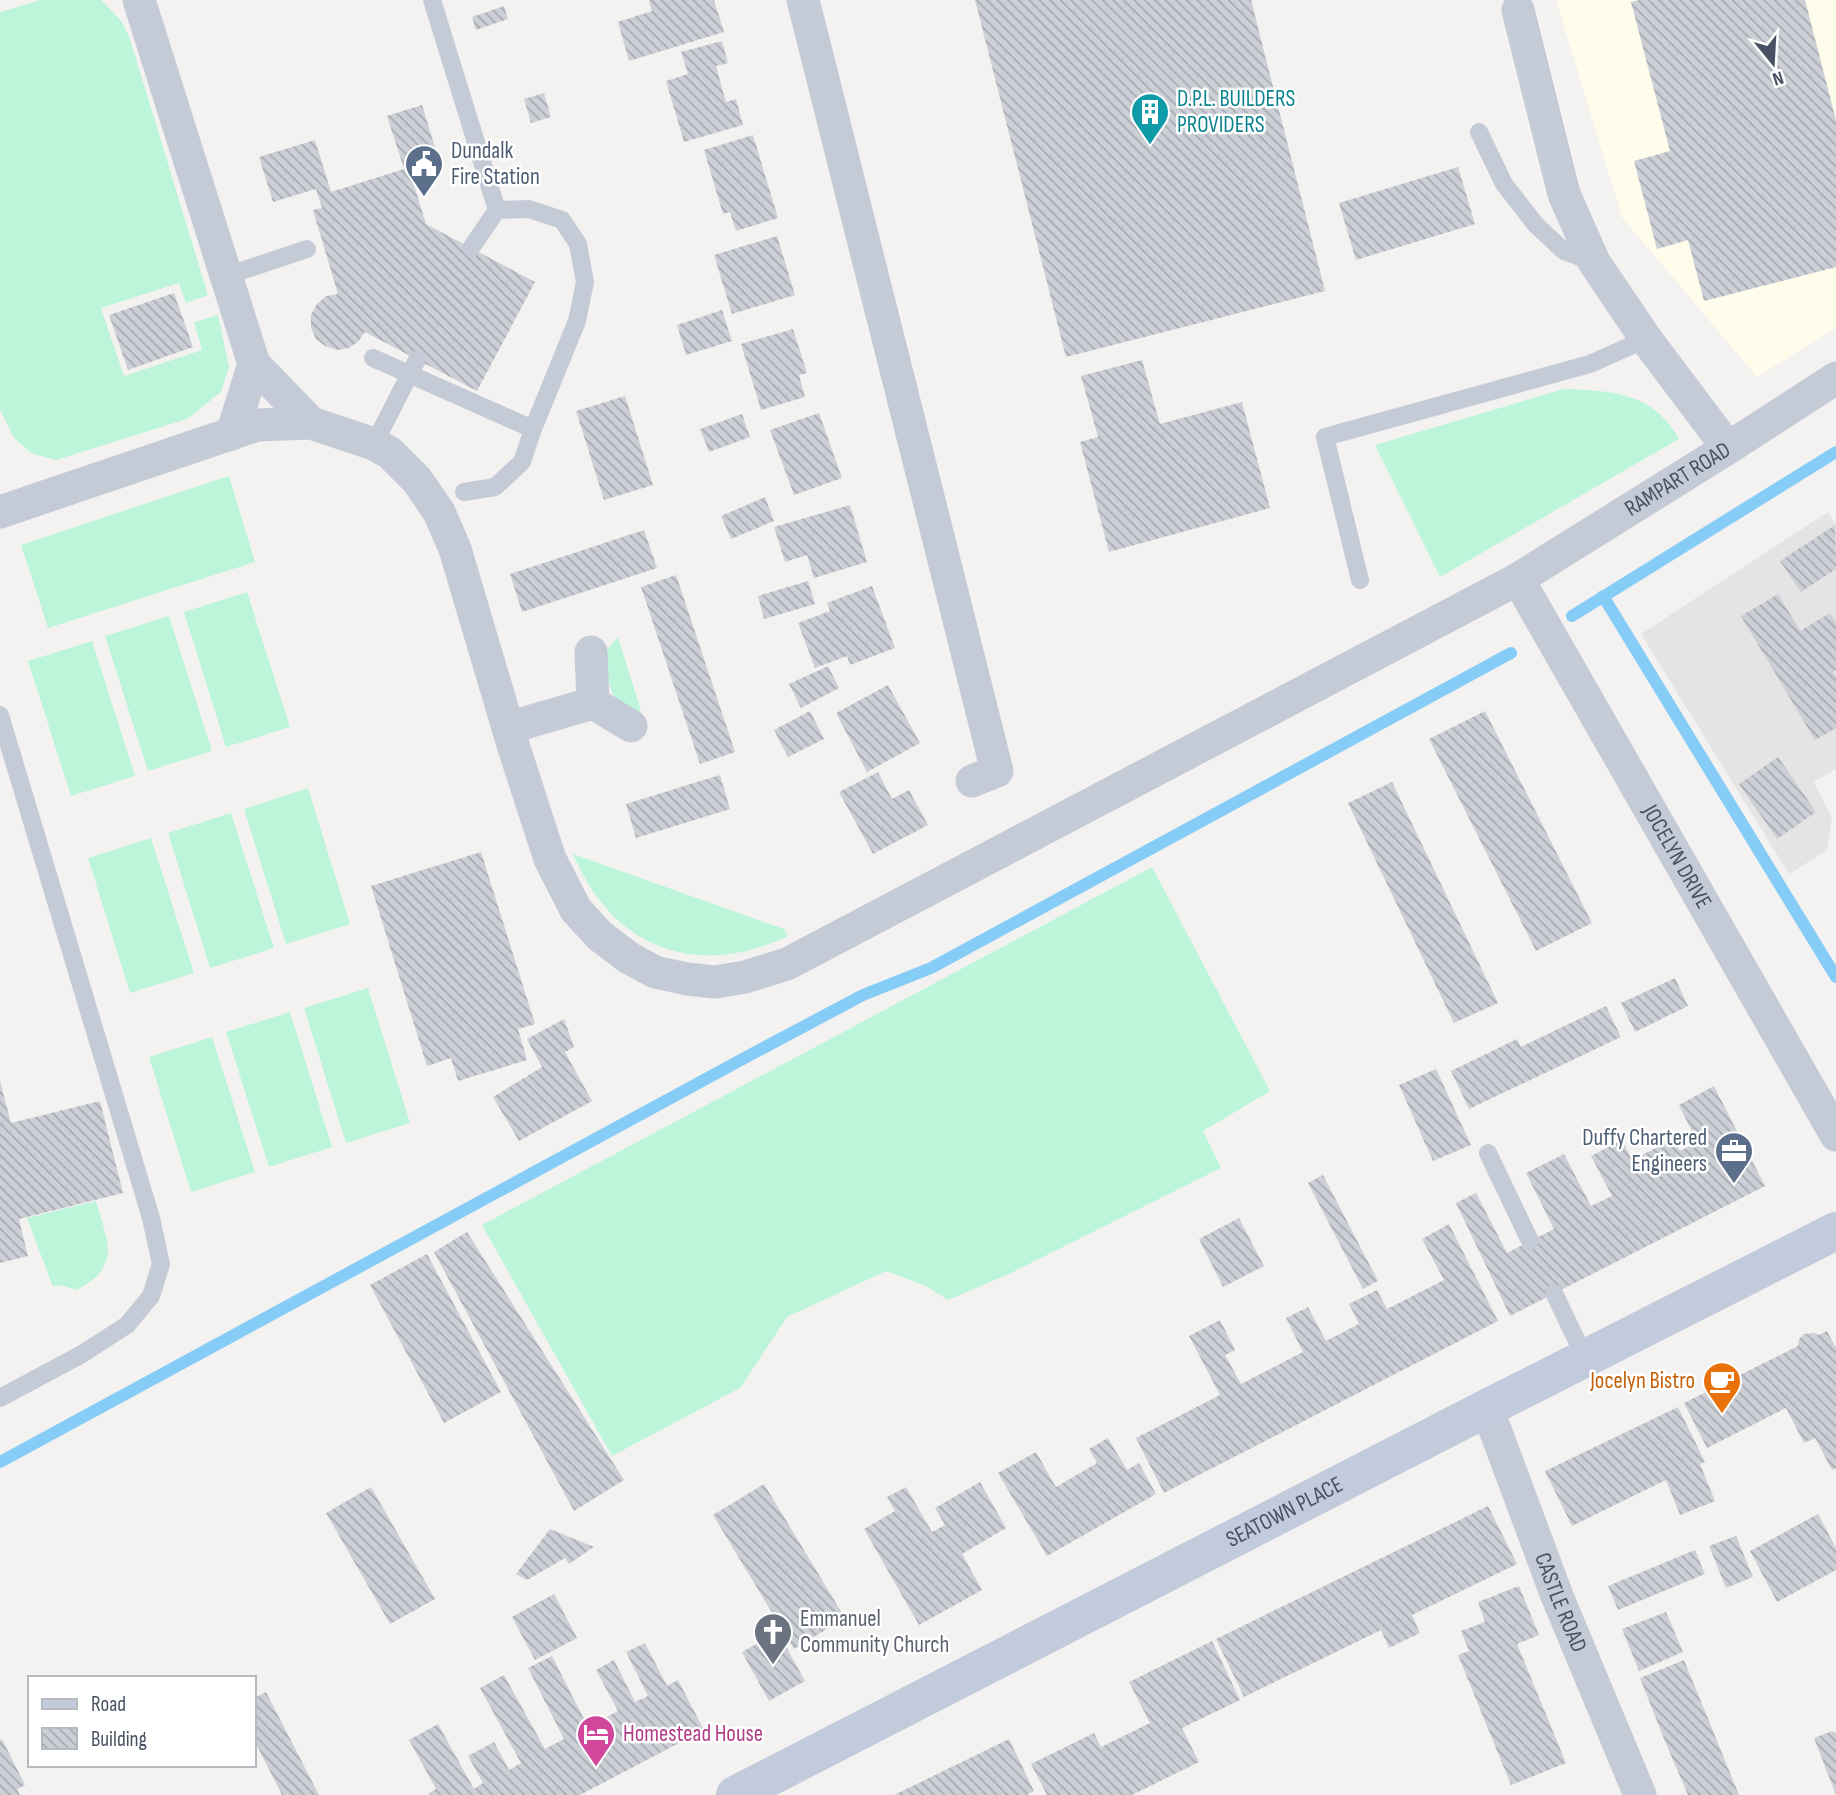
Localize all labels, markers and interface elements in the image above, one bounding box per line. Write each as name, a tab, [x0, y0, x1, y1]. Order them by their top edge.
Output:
north arrow	[1738, 28, 1808, 98]
text: N	[1769, 65, 1786, 90]
place label: D.P.L. BUILDERS PROVIDERS	[1177, 85, 1295, 139]
building icon: D.P.L. BUILDERS PROVIDERS	[1129, 91, 1171, 146]
place label: Dundalk Fire Station	[451, 137, 540, 191]
public building icon: Dundalk Fire Station	[403, 143, 445, 198]
street label: RAMPART ROAD	[1620, 436, 1736, 523]
street label: JOCELYN DRIVE	[1636, 799, 1718, 914]
place label: Duffy Chartered Engineers	[1582, 1124, 1707, 1178]
office icon: Duffy Chartered Engineers	[1713, 1130, 1755, 1185]
cafe icon: Jocelyn Bistro	[1701, 1360, 1743, 1415]
place label: Jocelyn Bistro	[1589, 1367, 1695, 1395]
street label: SEATOWN PLACE	[1221, 1471, 1348, 1554]
street label: CASTLE ROAD	[1528, 1549, 1593, 1656]
place label: Emmanuel Community Church	[800, 1605, 949, 1659]
church icon: Emmanuel Community Church	[752, 1611, 794, 1666]
legend	[28, 1676, 256, 1767]
text: Road	[91, 1692, 126, 1717]
hotel icon: Homestead House	[575, 1713, 617, 1768]
place label: Homestead House	[623, 1720, 763, 1748]
text: Building	[91, 1727, 147, 1752]

